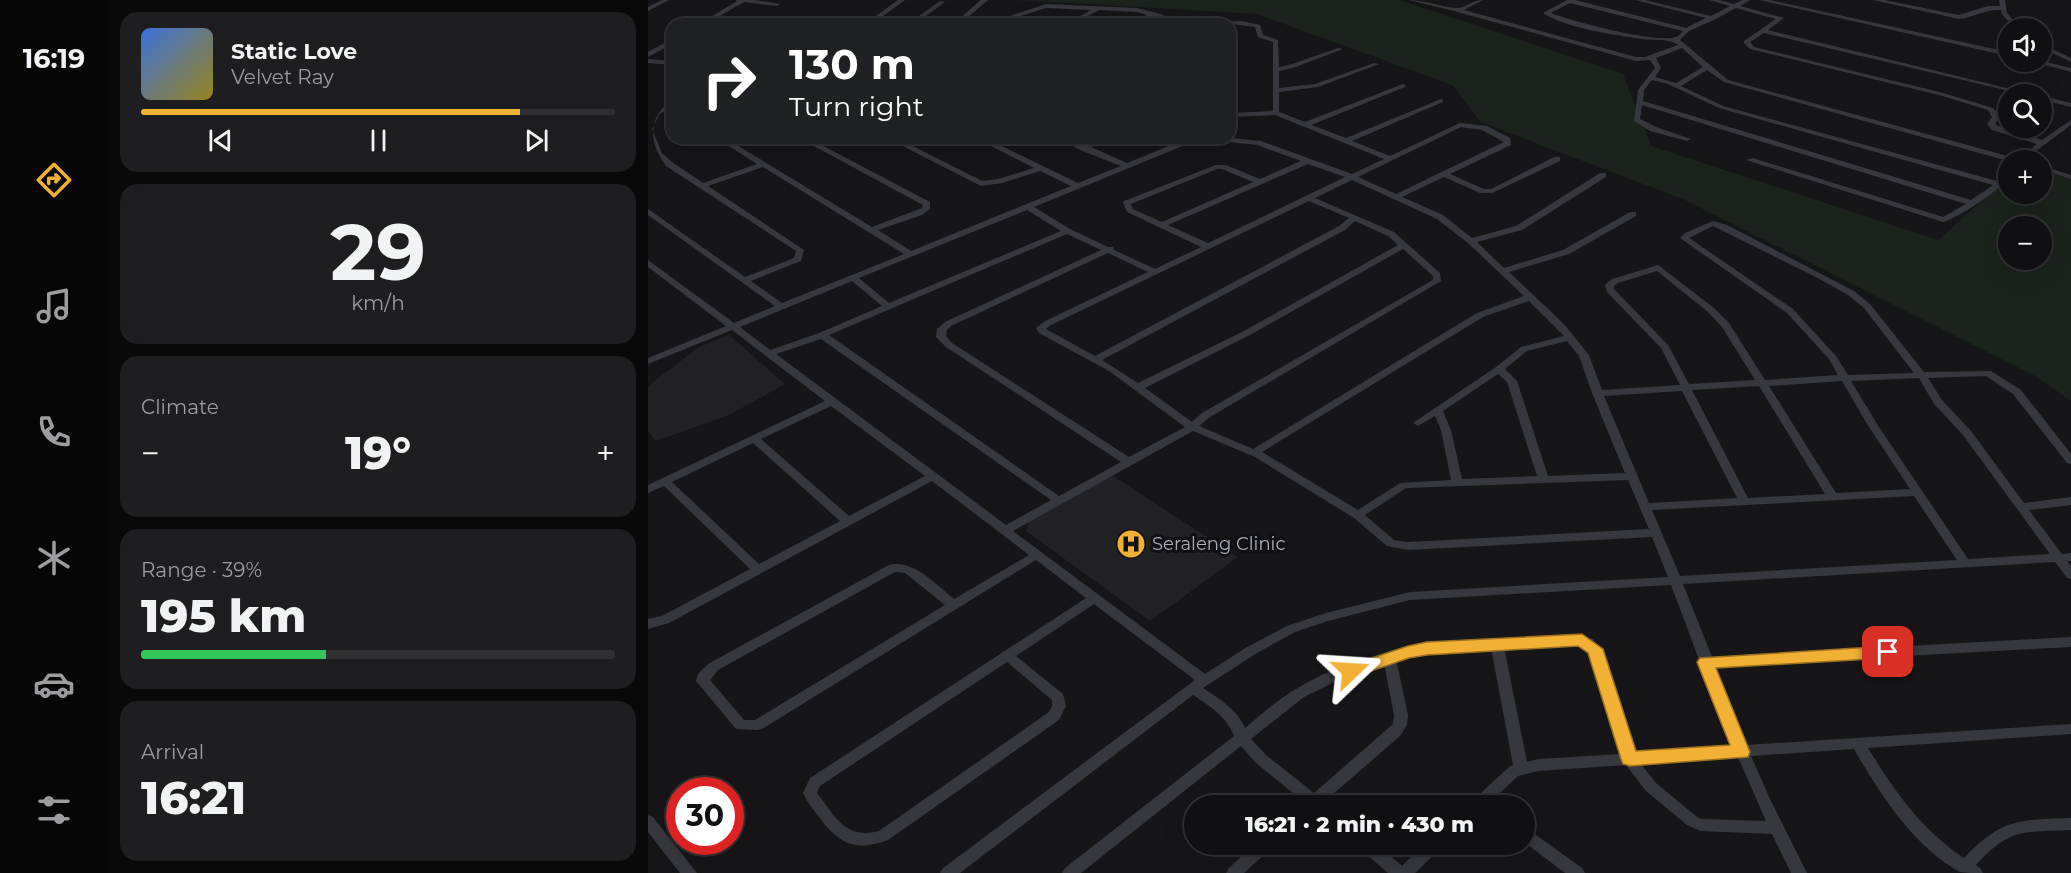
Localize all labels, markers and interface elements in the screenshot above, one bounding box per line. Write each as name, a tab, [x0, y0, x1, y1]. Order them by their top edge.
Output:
map controls	[1998, 18, 2052, 270]
button: sound	[1998, 18, 2052, 72]
text: Static Love	[231, 38, 357, 65]
text: 130 m	[789, 38, 915, 90]
text: 16:19	[23, 42, 85, 75]
icon: right	[690, 42, 768, 120]
text: Velvet Ray	[231, 65, 334, 89]
button: search	[1998, 84, 2052, 138]
text: Turn right	[789, 90, 924, 123]
icon: previous	[204, 124, 237, 157]
icon: pause	[362, 124, 395, 157]
icon: next	[520, 124, 553, 157]
button: +	[1998, 150, 2052, 204]
icon: directions	[33, 159, 75, 201]
text: 29	[330, 204, 426, 300]
button: −	[1998, 216, 2052, 270]
icon: music	[33, 285, 75, 327]
text: km/h	[351, 291, 405, 315]
text: Climate	[141, 395, 219, 419]
icon: phone	[33, 411, 75, 453]
text: 19°	[345, 425, 411, 480]
text: −	[141, 433, 160, 473]
text: +	[596, 433, 615, 473]
hospital icon: Seraleng Clinic	[1115, 528, 1147, 560]
place label: Seraleng Clinic	[1152, 533, 1286, 555]
icon: climate	[33, 537, 75, 579]
text: Range · 39%	[141, 558, 262, 582]
text: 195 km	[141, 588, 306, 643]
pin	[1862, 626, 1913, 677]
icon: arrive	[1871, 635, 1904, 668]
position arrow	[1319, 639, 1383, 703]
icon: car	[33, 663, 75, 705]
text: Arrival	[141, 740, 204, 764]
text: 16:21	[141, 770, 246, 825]
speed limit sign: 30	[666, 777, 744, 855]
icon: filters	[33, 789, 75, 831]
text: 16:21 · 2 min · 430 m	[1245, 811, 1474, 838]

